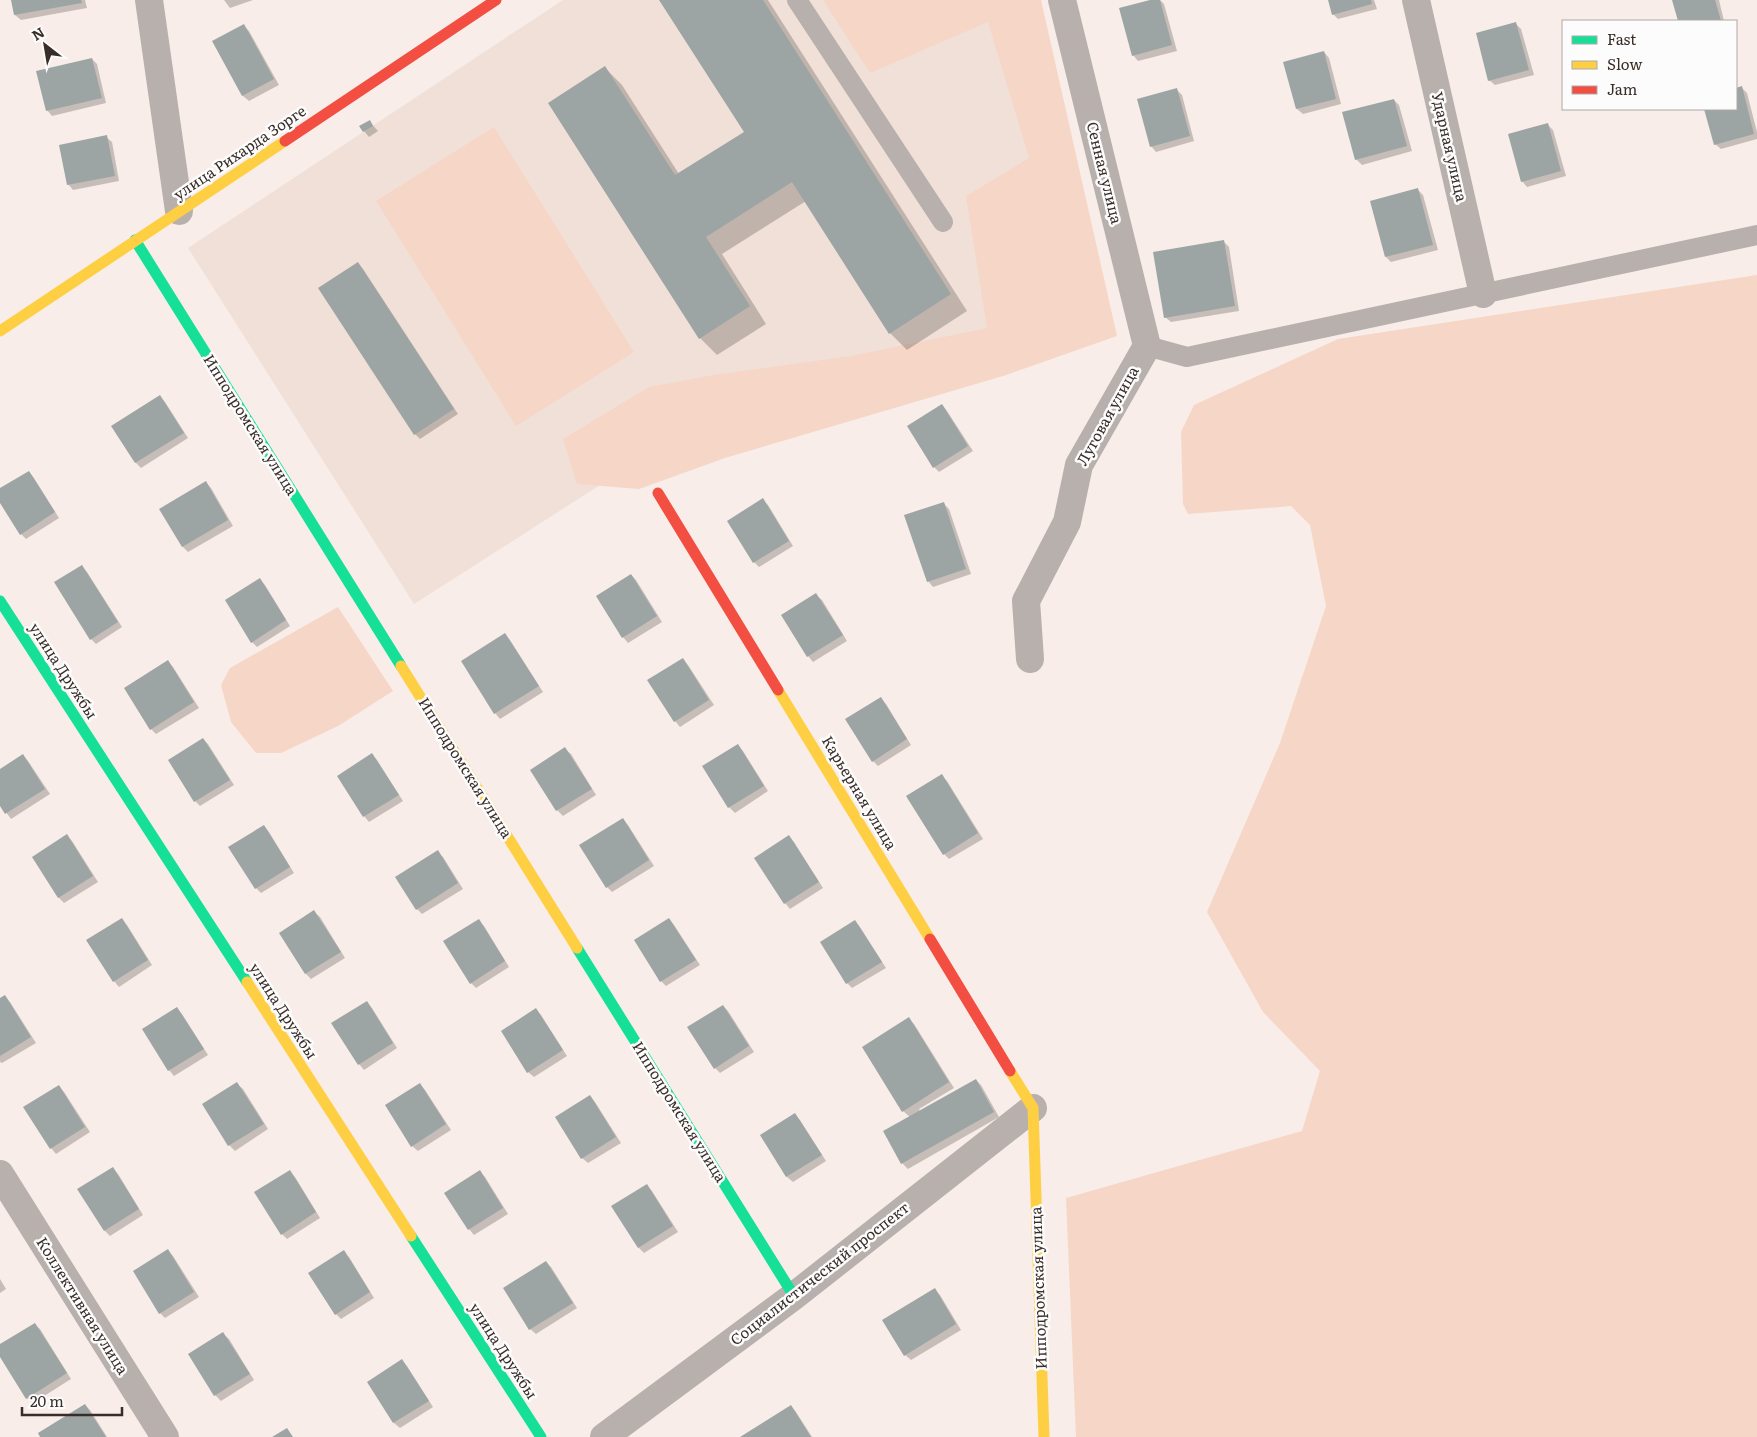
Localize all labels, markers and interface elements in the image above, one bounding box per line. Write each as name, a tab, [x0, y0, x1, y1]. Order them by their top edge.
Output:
north arrow	[20, 20, 70, 70]
legend	[1562, 20, 1737, 110]
text: N	[28, 21, 48, 45]
text: Fast	[1607, 27, 1636, 50]
text: Slow	[1607, 52, 1642, 75]
text: Jam	[1607, 77, 1638, 100]
street label: Ударная улица	[1427, 90, 1474, 205]
street label: улица Рихарда Зорге	[168, 99, 310, 205]
street label: Сенная улица	[1082, 119, 1129, 227]
street label: Ипподромская улица	[198, 349, 305, 500]
street label: Луговая улица	[1070, 361, 1144, 469]
street label: улица Дружбы	[24, 617, 104, 723]
street label: Ипподромская улица	[413, 692, 520, 843]
street label: Карьерная улица	[817, 731, 904, 855]
street label: улица Дружбы	[244, 957, 324, 1063]
street label: Ипподромская улица	[627, 1036, 734, 1187]
street label: Социалистический проспект	[725, 1195, 914, 1350]
street label: Ипподромская улица	[1023, 1205, 1052, 1370]
street label: Коллективная улица	[32, 1232, 135, 1379]
street label: улица Дружбы	[464, 1297, 544, 1403]
scale bar	[22, 1384, 122, 1416]
text: 20 m	[30, 1389, 64, 1412]

